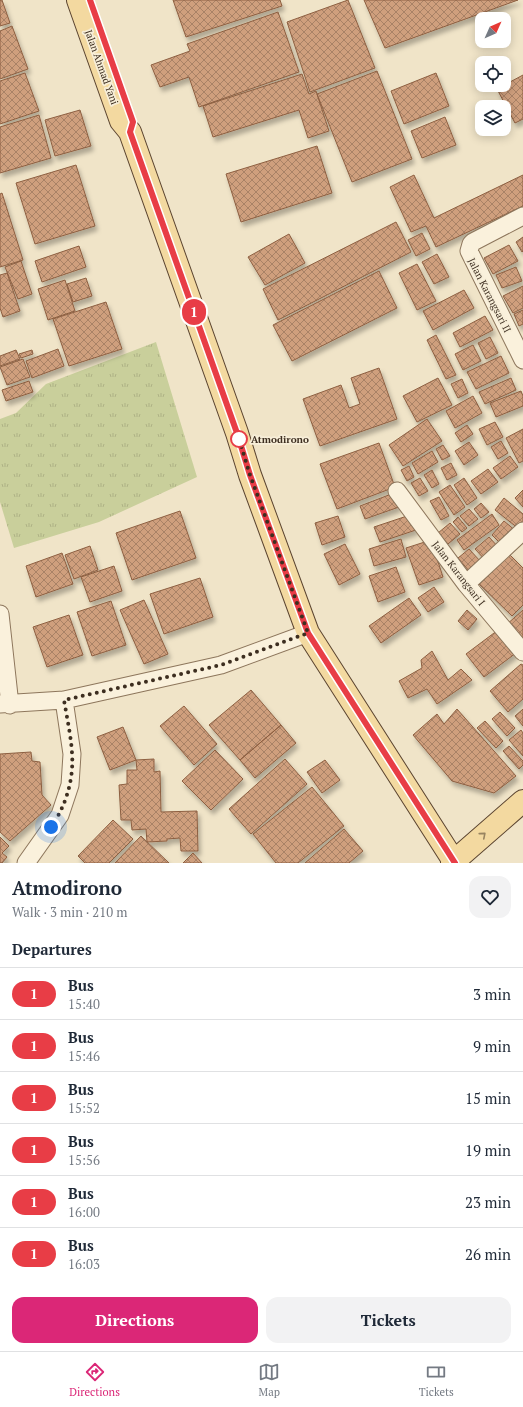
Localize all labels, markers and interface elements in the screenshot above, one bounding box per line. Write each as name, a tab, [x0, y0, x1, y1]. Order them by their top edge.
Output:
north arrow	[475, 12, 511, 48]
map controls	[475, 12, 511, 136]
street label: Jalan Ahmad Yani	[82, 28, 121, 106]
button: locate	[475, 56, 511, 92]
button: layers	[475, 100, 511, 136]
street label: Jalan Karangsari II	[465, 256, 514, 335]
line badge: 1	[181, 299, 207, 325]
text: 1	[190, 302, 198, 321]
marker: Atmodirono	[230, 430, 248, 448]
place label: Atmodirono	[251, 433, 309, 446]
street label: Jalan Karangsari I	[429, 538, 488, 609]
your location	[41, 817, 61, 837]
one-way arrow	[479, 833, 486, 840]
text: Atmodirono	[12, 875, 122, 900]
button: heart	[469, 876, 511, 918]
text: Walk · 3 min · 210 m	[12, 903, 127, 921]
text: Departures	[12, 939, 92, 959]
text: Bus	[68, 975, 94, 995]
text: 1	[30, 984, 38, 1003]
text: 3 min	[473, 984, 511, 1004]
text: 15:40	[68, 995, 100, 1013]
text: Bus	[68, 1027, 94, 1047]
text: 1	[30, 1036, 38, 1055]
text: 9 min	[473, 1036, 511, 1056]
text: 15:46	[68, 1047, 100, 1065]
text: Bus	[68, 1079, 94, 1099]
text: 1	[30, 1088, 38, 1107]
text: 15 min	[465, 1088, 511, 1108]
text: 15:52	[68, 1099, 100, 1117]
text: Bus	[68, 1131, 94, 1151]
text: 1	[30, 1140, 38, 1159]
text: 19 min	[465, 1140, 511, 1160]
text: 15:56	[68, 1151, 100, 1169]
text: Bus	[68, 1183, 94, 1203]
text: 1	[30, 1192, 38, 1211]
text: 23 min	[465, 1192, 511, 1212]
text: 16:00	[68, 1203, 100, 1221]
text: Bus	[68, 1235, 94, 1255]
text: 1	[30, 1244, 38, 1263]
text: 26 min	[465, 1244, 511, 1264]
text: 16:03	[68, 1255, 100, 1273]
button: Directions	[12, 1297, 258, 1343]
button: Tickets	[266, 1297, 511, 1343]
tab: Directions	[69, 1361, 120, 1399]
tab: Map	[258, 1361, 280, 1399]
tab: Tickets	[419, 1361, 454, 1399]

